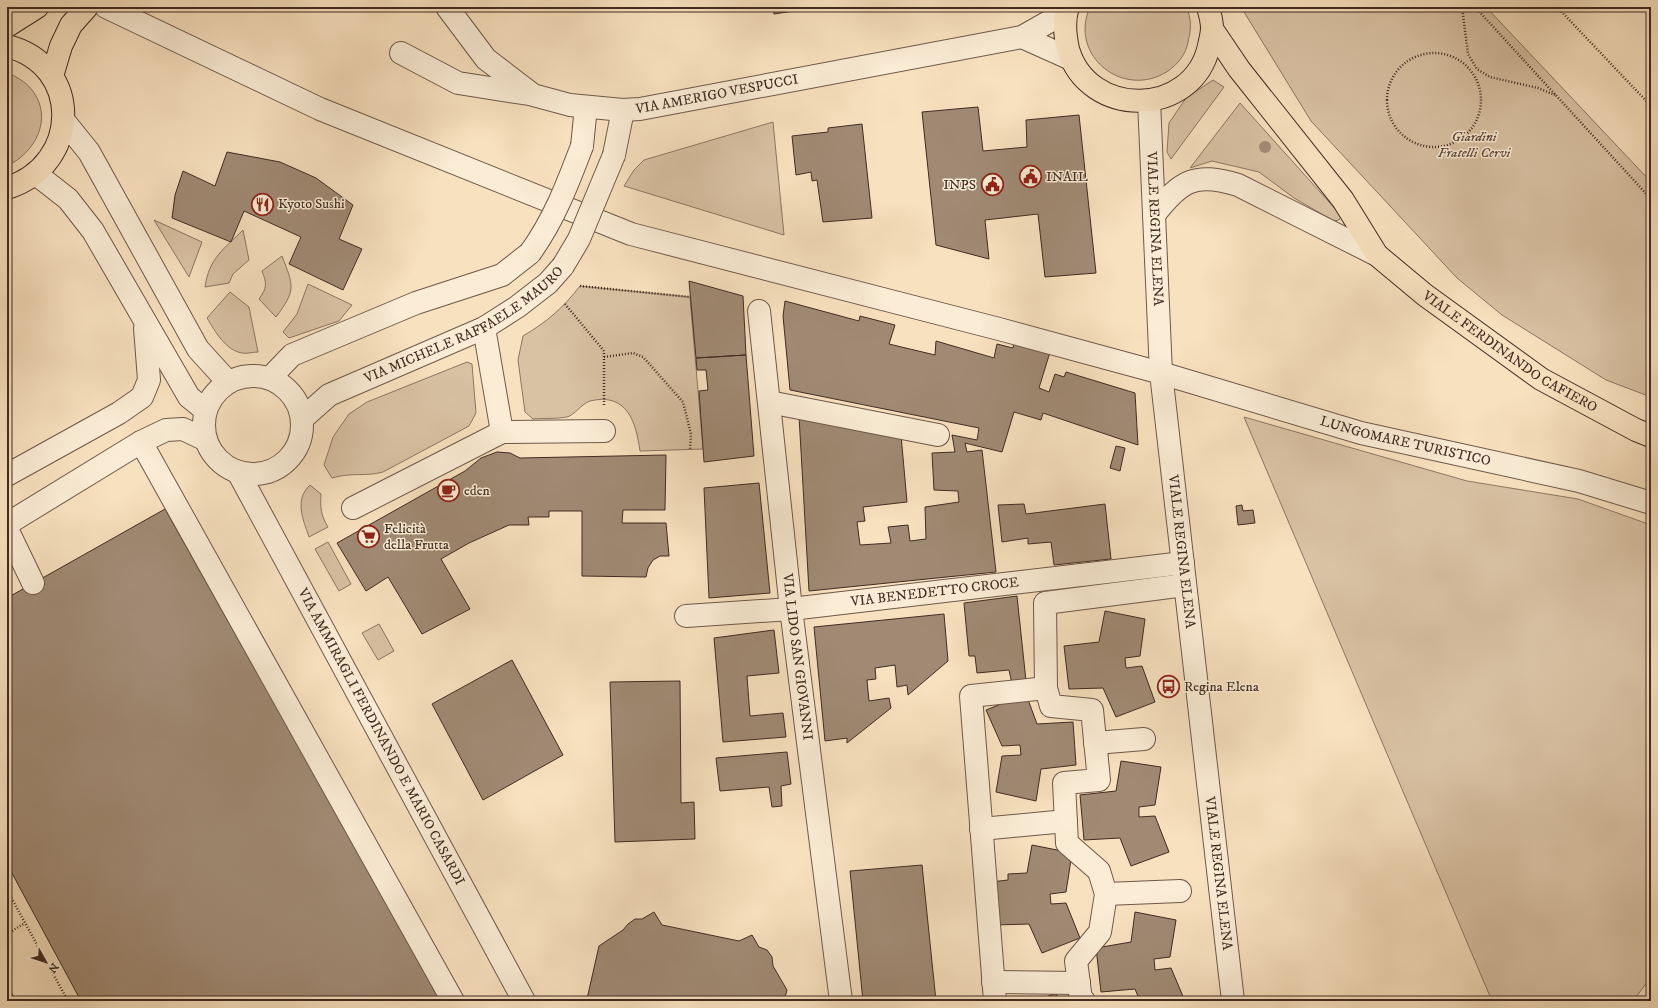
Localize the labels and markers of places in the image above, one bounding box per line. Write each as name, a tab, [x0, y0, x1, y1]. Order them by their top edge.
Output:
public building icon: INAIL	[1017, 164, 1043, 190]
place label: INAIL	[1046, 168, 1088, 186]
public building icon: INPS	[979, 172, 1005, 198]
place label: INPS	[943, 176, 976, 194]
restaurant icon: Kyoto Sushi	[250, 191, 276, 217]
place label: Kyoto Sushi	[278, 195, 345, 213]
cafe icon: eden	[436, 478, 462, 504]
place label: eden	[464, 482, 491, 500]
place label: Felicità della Frutta	[384, 520, 449, 554]
supermarket icon: Felicità della Frutta	[355, 524, 381, 550]
bus stop icon: Regina Elena	[1156, 674, 1182, 700]
place label: Regina Elena	[1184, 678, 1259, 696]

